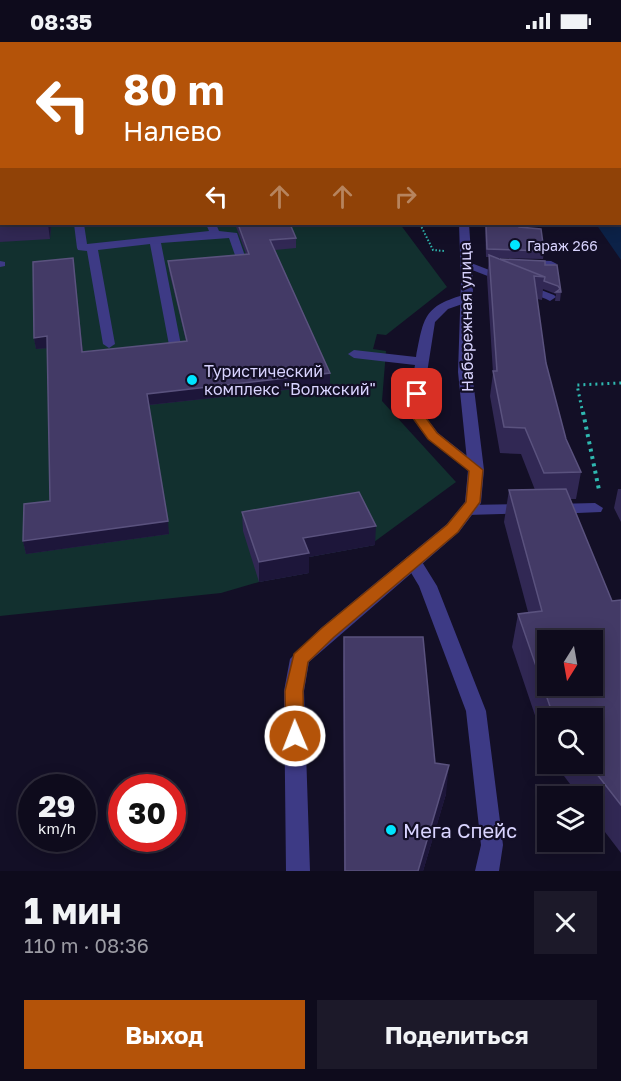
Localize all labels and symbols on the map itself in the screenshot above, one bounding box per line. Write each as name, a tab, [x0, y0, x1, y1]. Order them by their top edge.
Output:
place label: Гараж 266	[527, 237, 598, 254]
marker: Гараж 266	[508, 238, 522, 252]
street label: Набережная улица	[455, 242, 477, 392]
place label: Туристический комплекс "Волжский"	[204, 361, 376, 399]
pin	[391, 368, 442, 419]
marker: Туристический комплекс "Волжский"	[185, 373, 199, 387]
north arrow	[537, 630, 603, 696]
position arrow	[263, 704, 327, 768]
speed limit sign: 30	[108, 774, 186, 852]
place label: Мега Спейс	[403, 818, 517, 842]
marker: Мега Спейс	[384, 823, 398, 837]

